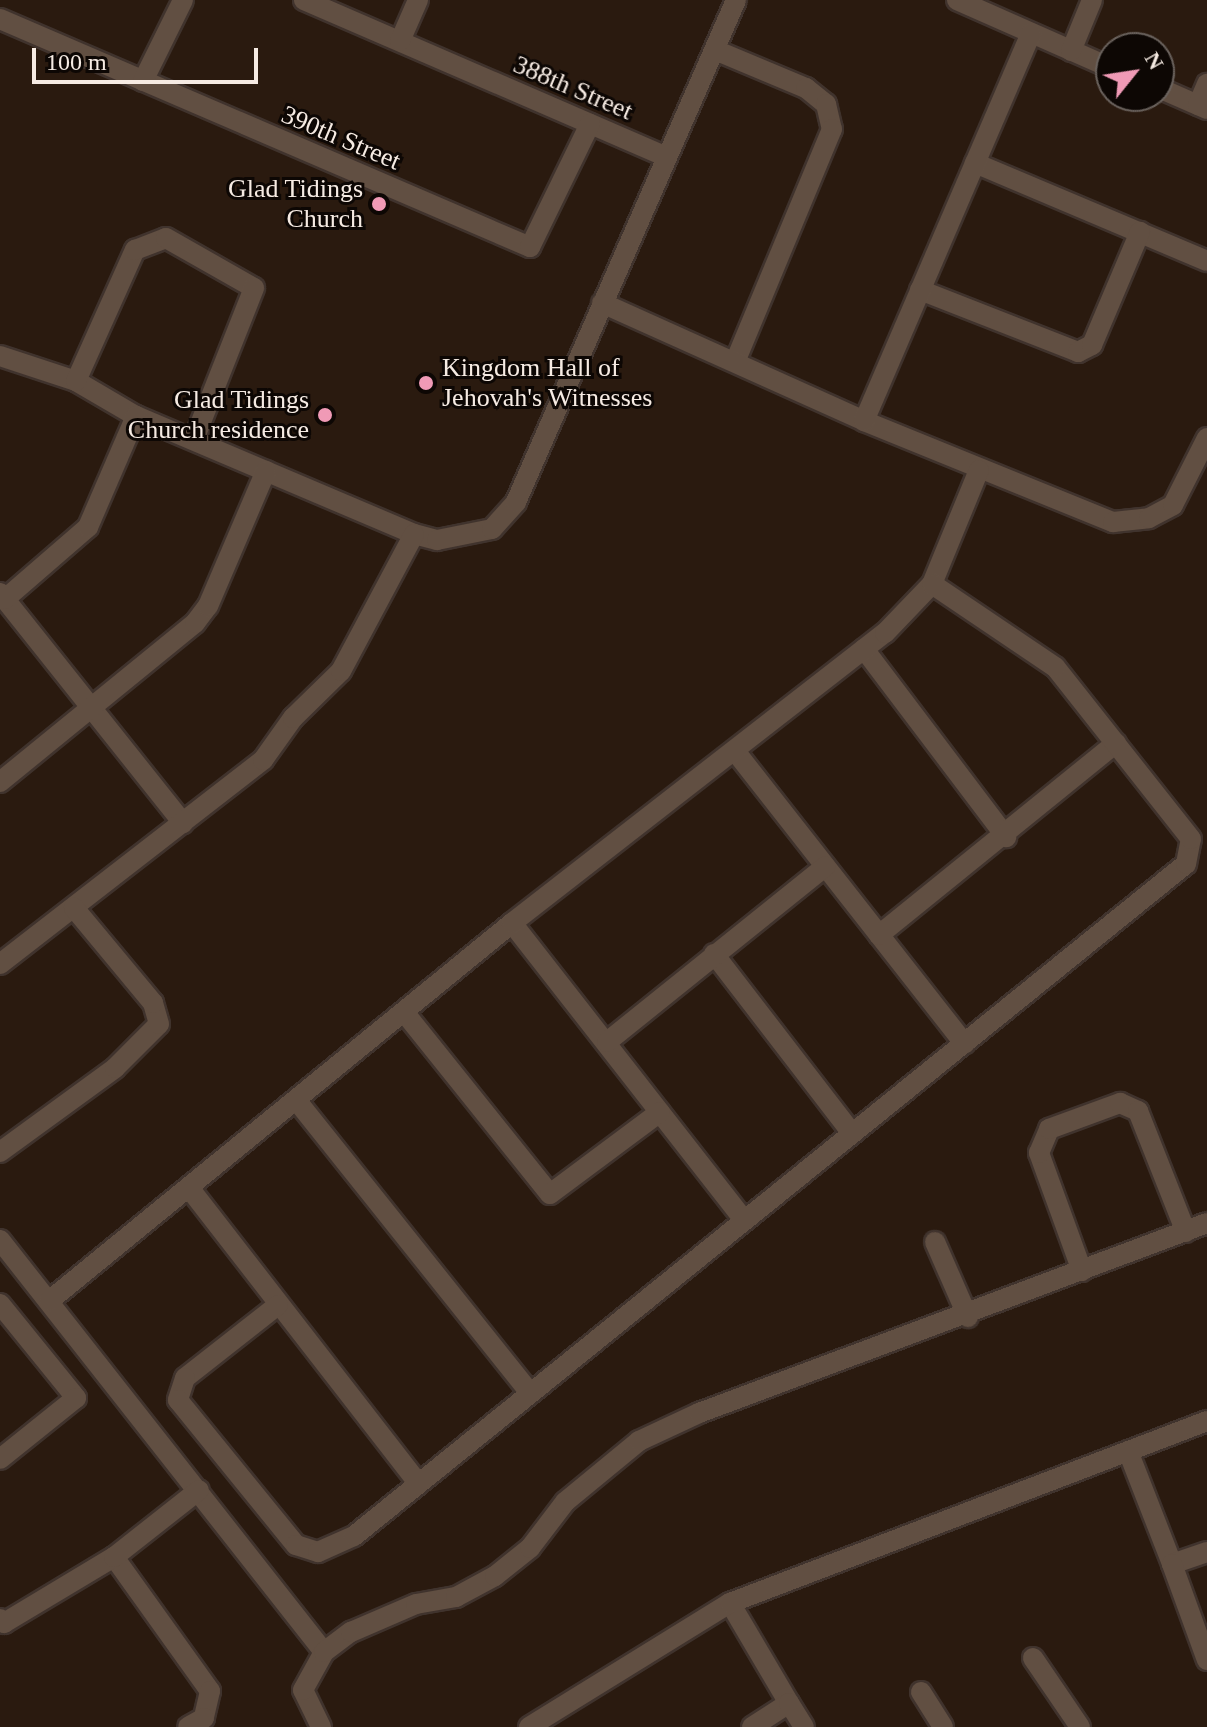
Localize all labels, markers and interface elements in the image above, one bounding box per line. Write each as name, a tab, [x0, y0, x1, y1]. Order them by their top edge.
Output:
scale bar	[36, 32, 262, 82]
north arrow	[1095, 32, 1175, 112]
text: N	[1140, 48, 1169, 74]
text: 100 m	[46, 49, 107, 75]
street label: 388th Street	[509, 49, 637, 127]
street label: 390th Street	[277, 99, 405, 177]
place label: Glad Tidings Church	[227, 173, 363, 234]
marker: Glad Tidings Church	[370, 195, 388, 213]
place label: Kingdom Hall of Jehovah's Witnesses	[442, 352, 653, 414]
marker: Kingdom Hall of Jehovah's Witnesses	[417, 374, 435, 392]
place label: Glad Tidings Church residence	[128, 384, 309, 446]
marker: Glad Tidings Church residence	[316, 406, 334, 424]

